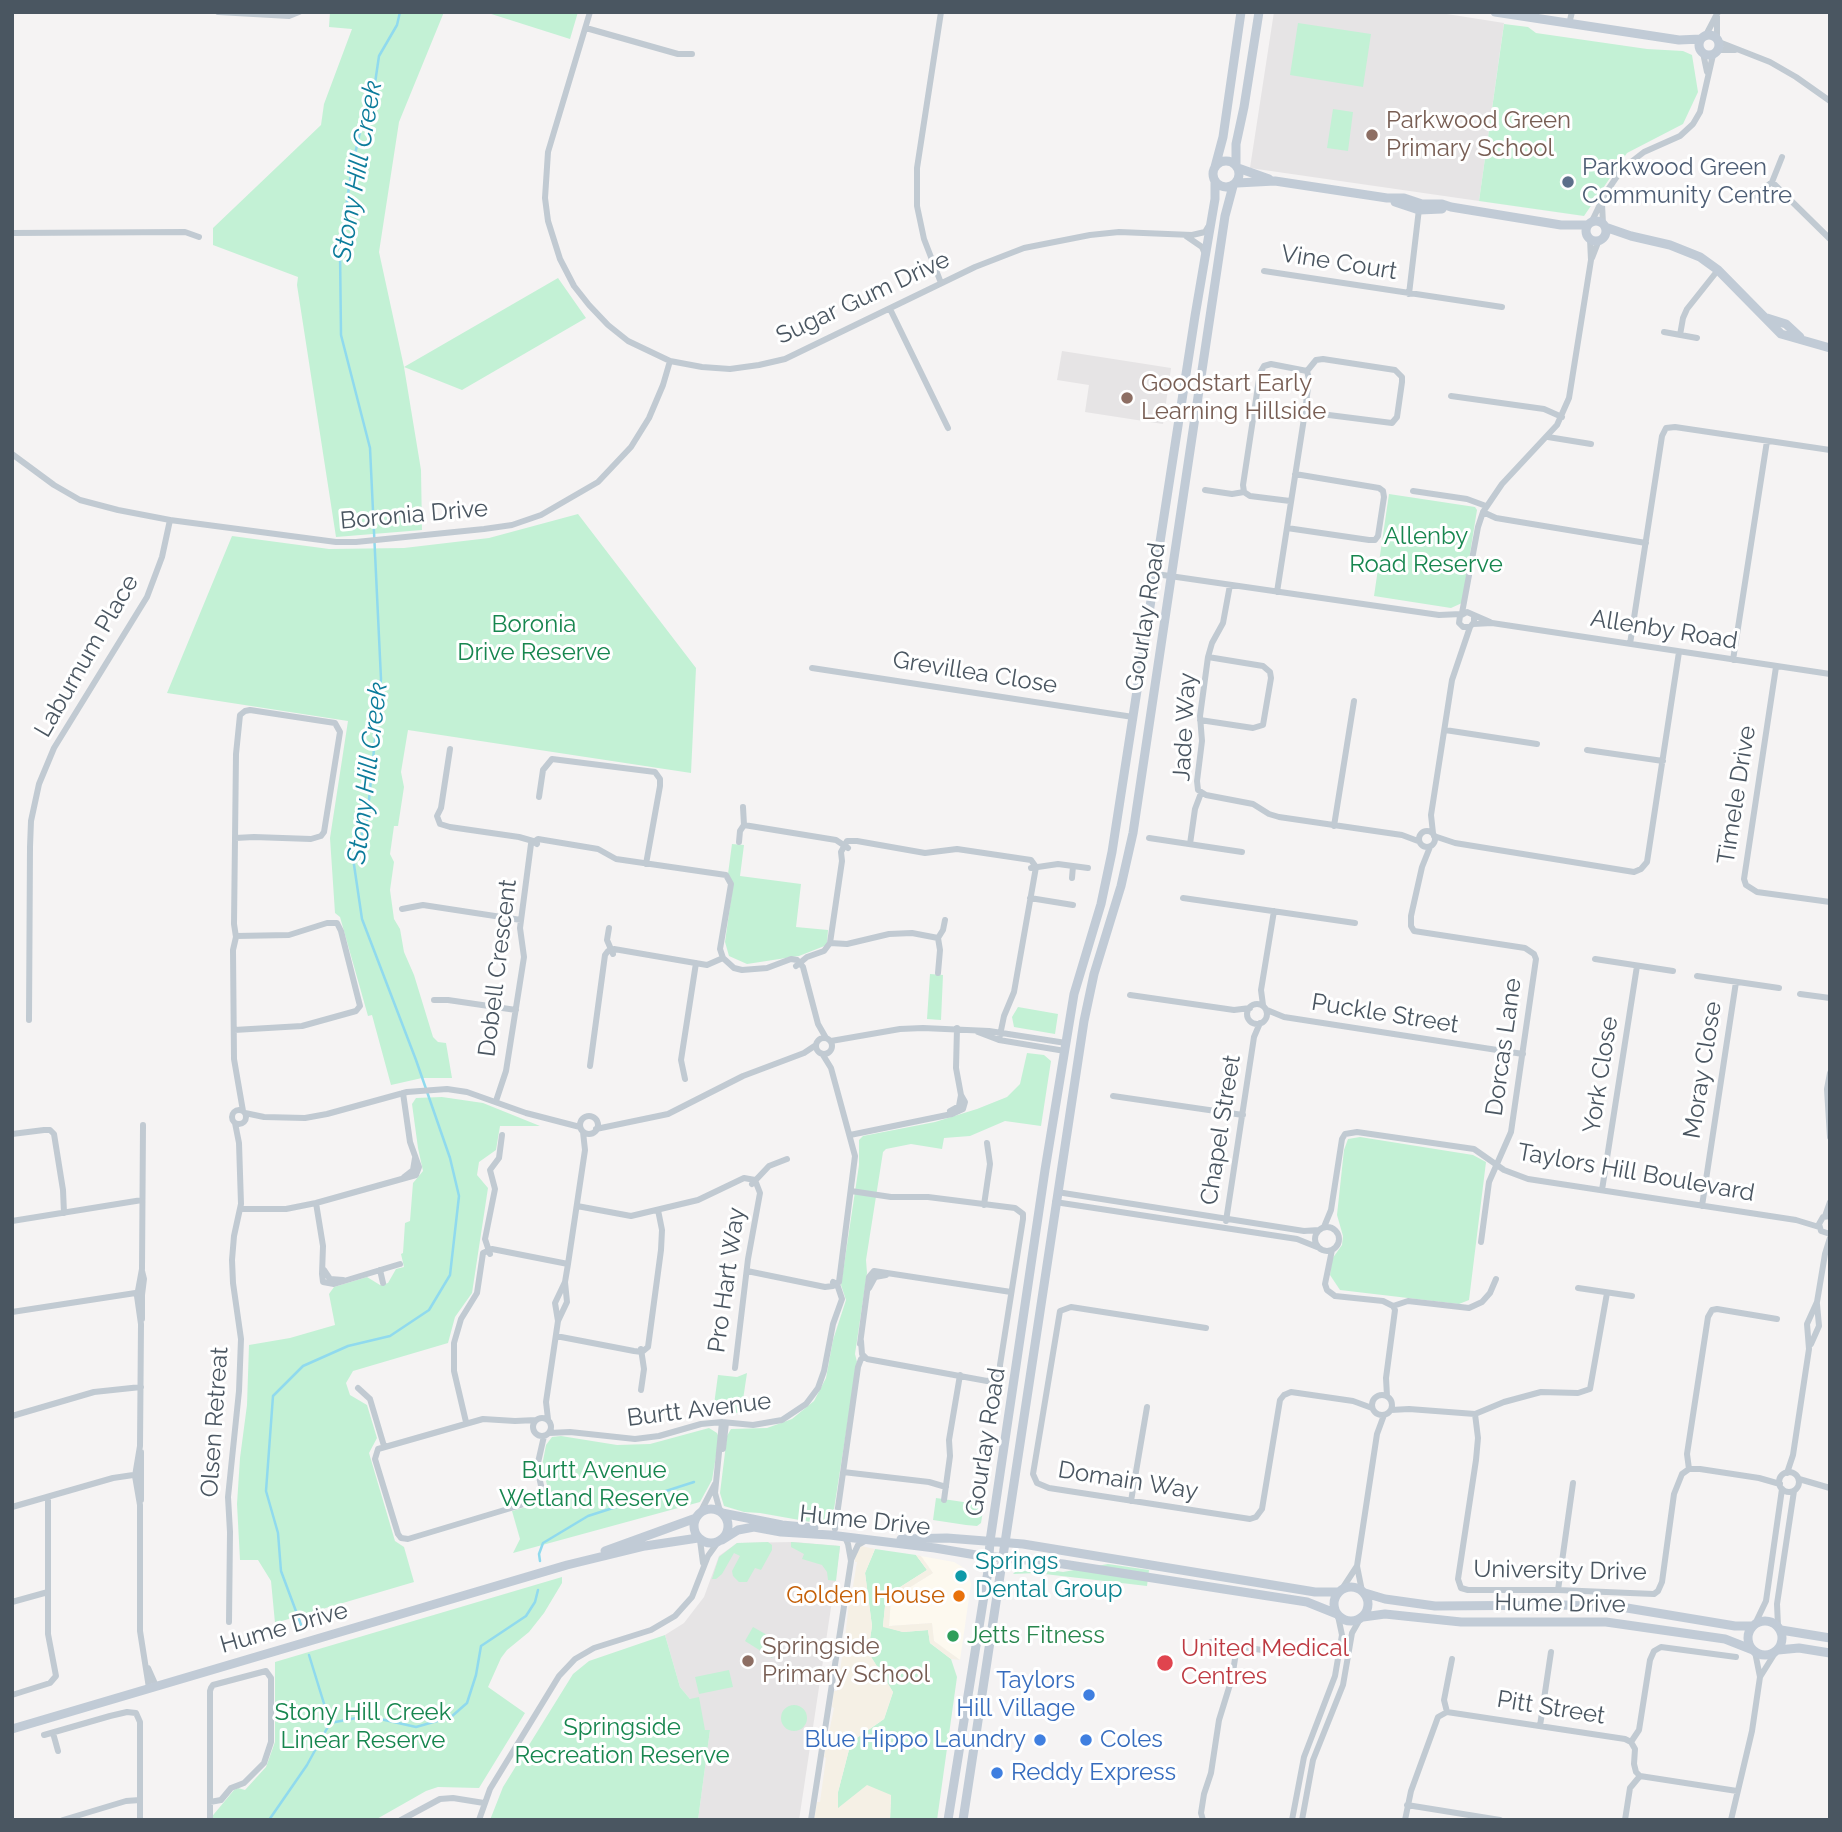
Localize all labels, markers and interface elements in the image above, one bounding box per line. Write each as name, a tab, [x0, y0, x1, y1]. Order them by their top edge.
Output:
water label: Stony Hill Creek	[327, 78, 389, 264]
place label: Parkwood Green Primary School	[1386, 107, 1571, 163]
marker: Parkwood Green Primary School	[1364, 127, 1380, 143]
place label: Parkwood Green Community Centre	[1582, 154, 1792, 210]
marker: Parkwood Green Community Centre	[1560, 174, 1576, 190]
street label: Vine Court	[1279, 240, 1399, 286]
street label: Sugar Gum Drive	[772, 245, 954, 351]
place label: Goodstart Early Learning Hillside	[1141, 370, 1326, 426]
marker: Goodstart Early Learning Hillside	[1119, 390, 1135, 406]
street label: Boronia Drive	[339, 494, 489, 536]
park label: Allenby Road Reserve	[1349, 523, 1503, 579]
street label: Gourlay Road	[1120, 541, 1172, 693]
street label: Laburnum Place	[29, 570, 145, 742]
street label: Allenby Road	[1588, 604, 1740, 656]
park label: Boronia Drive Reserve	[457, 611, 611, 667]
street label: Grevillea Close	[891, 646, 1059, 700]
street label: Jade Way	[1168, 672, 1202, 782]
water label: Stony Hill Creek	[341, 680, 395, 866]
street label: Timele Drive	[1712, 724, 1762, 866]
street label: Dobell Crescent	[473, 878, 523, 1058]
street label: Dorcas Lane	[1480, 976, 1528, 1118]
street label: Puckle Street	[1309, 988, 1461, 1040]
street label: Moray Close	[1678, 999, 1728, 1141]
street label: York Close	[1578, 1015, 1624, 1135]
street label: Chapel Street	[1195, 1053, 1247, 1207]
street label: Taylors Hill Boulevard	[1515, 1138, 1757, 1208]
street label: Pro Hart Way	[703, 1206, 751, 1354]
street label: Olsen Retreat	[195, 1346, 235, 1498]
street label: Gourlay Road	[960, 1366, 1012, 1518]
street label: Burtt Avenue	[625, 1387, 773, 1433]
street label: Domain Way	[1056, 1456, 1200, 1506]
park label: Burtt Avenue Wetland Reserve	[499, 1457, 689, 1513]
street label: Hume Drive	[798, 1500, 932, 1542]
place label: Springs Dental Group	[975, 1548, 1122, 1604]
street label: University Drive	[1473, 1555, 1647, 1587]
marker: Springs Dental Group	[953, 1568, 969, 1584]
place label: Golden House	[786, 1582, 945, 1610]
marker: Golden House	[951, 1588, 967, 1604]
street label: Hume Drive	[1494, 1588, 1626, 1620]
street label: Hume Drive	[217, 1596, 351, 1660]
place label: Jetts Fitness	[967, 1622, 1105, 1650]
marker: Jetts Fitness	[945, 1628, 961, 1644]
place label: Springside Primary School	[762, 1633, 930, 1689]
place label: United Medical Centres	[1181, 1635, 1349, 1691]
marker: Springside Primary School	[740, 1653, 756, 1669]
marker: United Medical Centres	[1155, 1653, 1175, 1673]
place label: Taylors Hill Village	[956, 1667, 1075, 1723]
street label: Pitt Street	[1495, 1685, 1607, 1731]
marker: Taylors Hill Village	[1081, 1687, 1097, 1703]
park label: Stony Hill Creek Linear Reserve	[275, 1699, 451, 1755]
park label: Springside Recreation Reserve	[514, 1714, 730, 1770]
place label: Blue Hippo Laundry	[804, 1726, 1026, 1754]
place label: Coles	[1100, 1726, 1163, 1754]
marker: Blue Hippo Laundry	[1032, 1732, 1048, 1748]
marker: Coles	[1078, 1732, 1094, 1748]
place label: Reddy Express	[1011, 1759, 1176, 1787]
marker: Reddy Express	[989, 1765, 1005, 1781]

